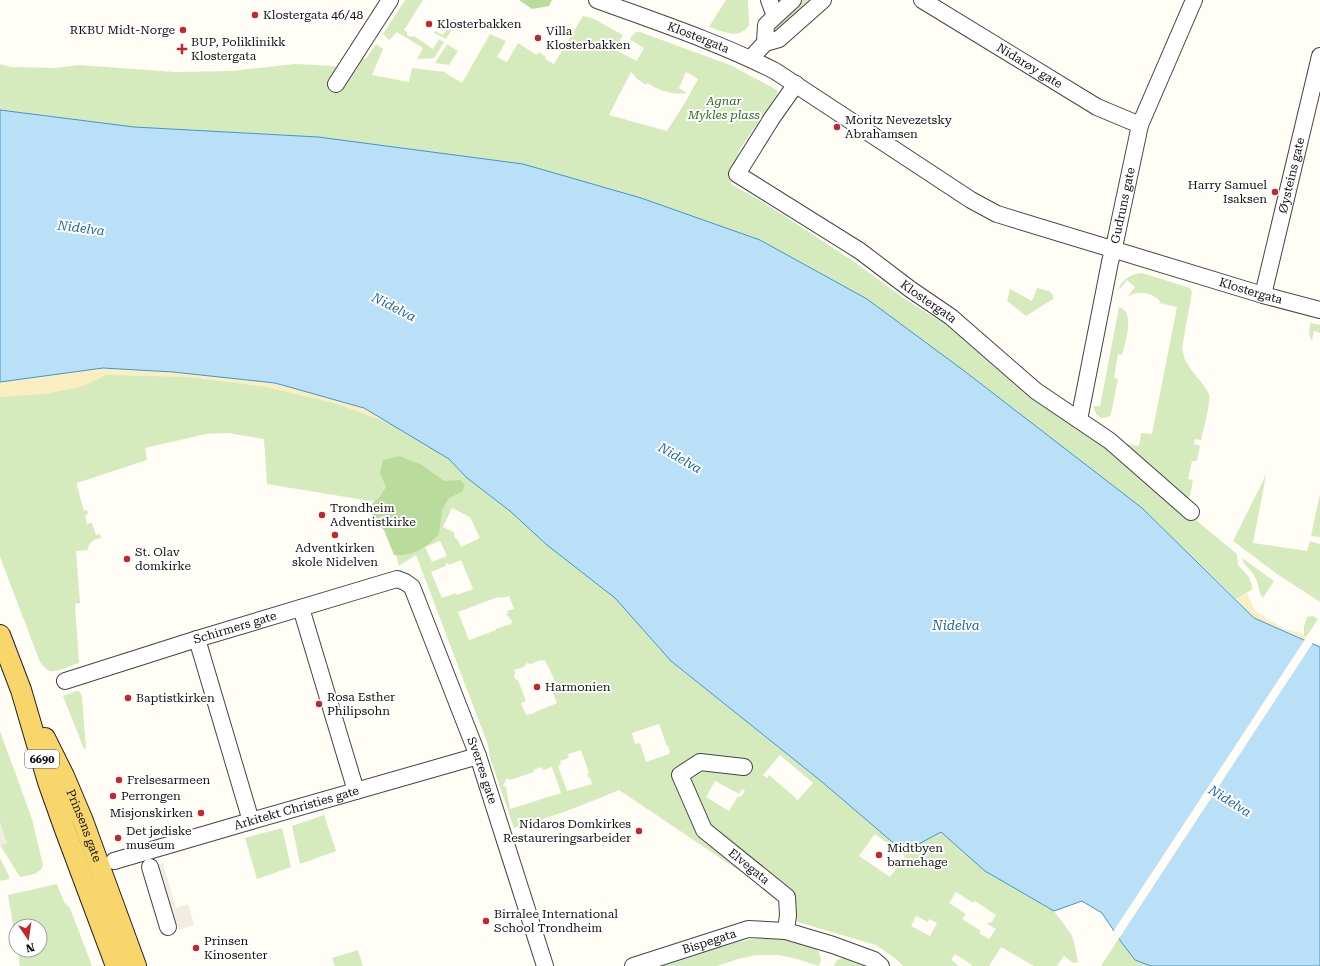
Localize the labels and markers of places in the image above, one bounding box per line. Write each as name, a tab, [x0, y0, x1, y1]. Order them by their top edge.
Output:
place label: Klostergata 46/48	[263, 8, 363, 22]
marker: Klostergata 46/48	[250, 10, 260, 20]
place label: Klosterbakken	[437, 17, 522, 31]
marker: Klosterbakken	[424, 19, 434, 29]
place label: RKBU Midt-Norge	[70, 23, 175, 37]
place label: Villa Klosterbakken	[546, 24, 631, 52]
marker: RKBU Midt-Norge	[178, 25, 188, 35]
marker: Villa Klosterbakken	[533, 33, 543, 43]
place label: BUP, Poliklinikk Klostergata	[191, 35, 286, 63]
marker: BUP, Poliklinikk Klostergata	[176, 43, 188, 55]
place label: Moritz Nevezetsky Abrahamsen	[845, 113, 953, 141]
marker: Moritz Nevezetsky Abrahamsen	[832, 122, 842, 132]
place label: Harry Samuel Isaksen	[1188, 178, 1267, 206]
marker: Harry Samuel Isaksen	[1270, 187, 1280, 197]
place label: Trondheim Adventistkirke	[330, 501, 416, 529]
marker: Trondheim Adventistkirke	[317, 510, 327, 520]
marker: Adventkirken skole Nidelven	[330, 530, 340, 540]
place label: Adventkirken skole Nidelven	[292, 541, 378, 569]
place label: St. Olav domkirke	[135, 545, 191, 573]
marker: St. Olav domkirke	[122, 554, 132, 564]
place label: Harmonien	[545, 680, 611, 694]
marker: Harmonien	[532, 682, 542, 692]
place label: Rosa Esther Philipsohn	[327, 690, 395, 718]
place label: Baptistkirken	[136, 691, 215, 705]
marker: Baptistkirken	[123, 693, 133, 703]
marker: Rosa Esther Philipsohn	[314, 699, 324, 709]
place label: Frelsesarmeen	[127, 773, 211, 787]
marker: Frelsesarmeen	[114, 775, 124, 785]
place label: Perrongen	[121, 789, 181, 803]
marker: Perrongen	[108, 791, 118, 801]
place label: Misjonskirken	[110, 806, 193, 820]
marker: Misjonskirken	[196, 808, 206, 818]
place label: Nidaros Domkirkes Restaureringsarbeider	[503, 817, 631, 845]
place label: Det jødiske museum	[126, 824, 192, 852]
marker: Nidaros Domkirkes Restaureringsarbeider	[634, 826, 644, 836]
marker: Det jødiske museum	[113, 833, 123, 843]
place label: Midtbyen barnehage	[887, 841, 948, 869]
marker: Midtbyen barnehage	[874, 850, 884, 860]
place label: Birralee International School Trondheim	[494, 907, 618, 935]
marker: Birralee International School Trondheim	[481, 916, 491, 926]
place label: Prinsen Kinosenter	[204, 934, 268, 962]
marker: Prinsen Kinosenter	[191, 943, 201, 953]

